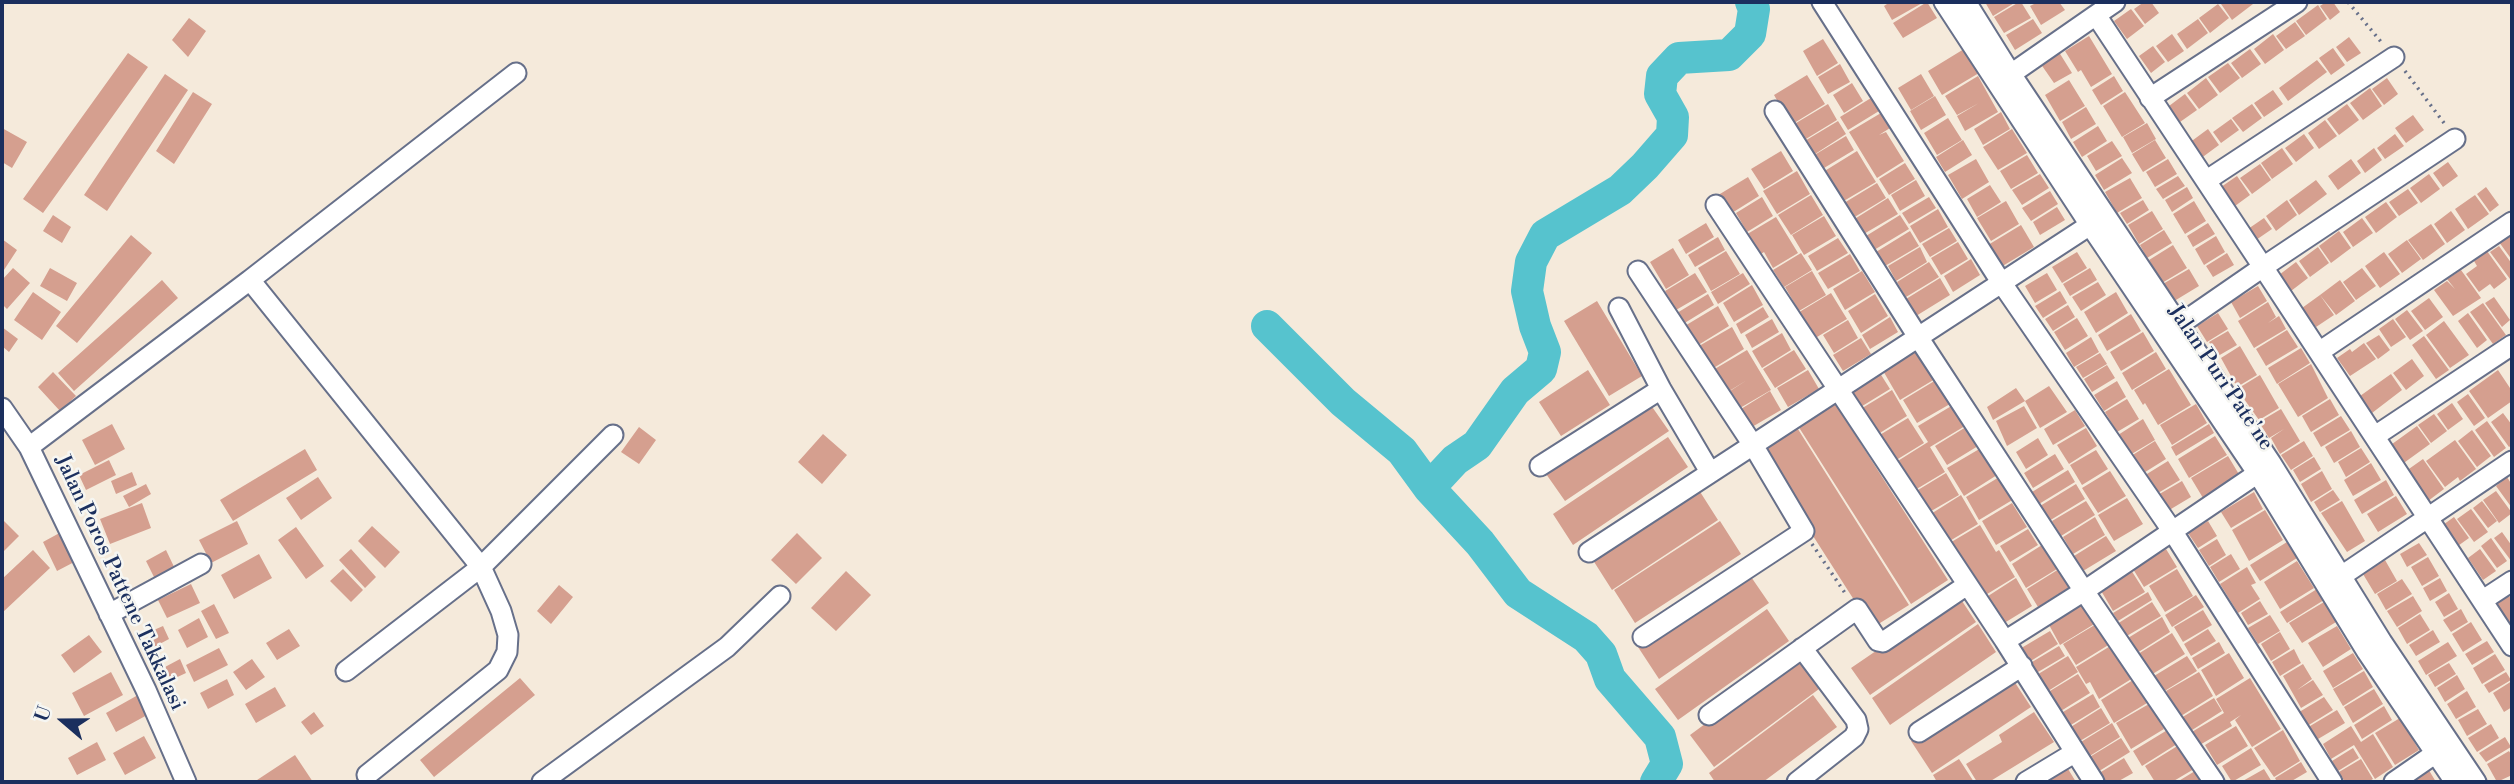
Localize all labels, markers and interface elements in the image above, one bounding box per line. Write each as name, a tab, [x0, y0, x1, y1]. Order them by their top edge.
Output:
street label: Jalan Puri Pate'ne	[2162, 300, 2278, 456]
street label: Jalan Poros Pattene Takkalasi	[49, 451, 189, 715]
north arrow	[28, 686, 98, 756]
text: U	[29, 703, 57, 725]

